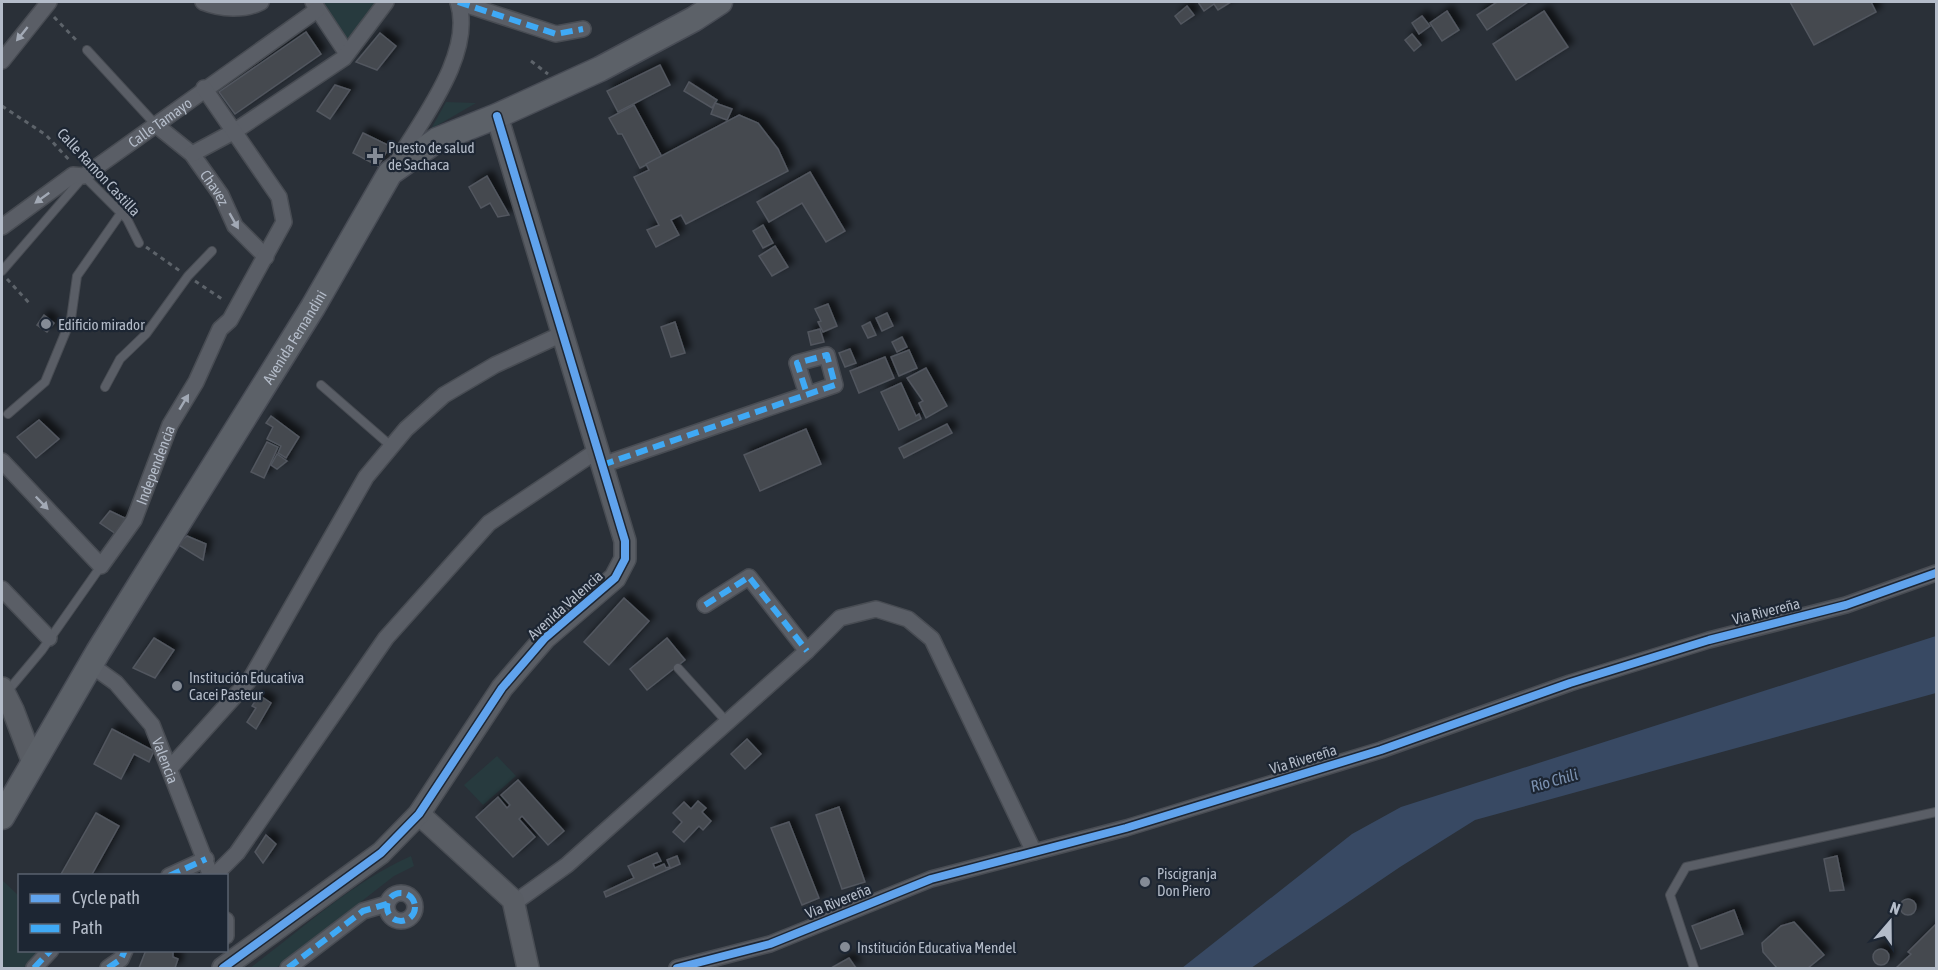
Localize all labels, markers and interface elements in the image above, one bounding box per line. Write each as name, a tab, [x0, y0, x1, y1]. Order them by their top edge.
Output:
one-way arrow	[16, 26, 29, 42]
street label: Calle Tamayo	[125, 94, 195, 150]
street label: Calle Ramon Castilla	[54, 125, 144, 219]
place label: Puesto de salud de Sachaca	[388, 139, 475, 173]
marker: Puesto de salud de Sachaca	[366, 147, 384, 165]
street label: Chavez	[197, 166, 233, 208]
one-way arrow	[34, 192, 50, 204]
one-way arrow	[229, 213, 239, 230]
street label: Avenida Fernandini	[259, 287, 329, 387]
place label: Edificio mirador	[58, 316, 145, 333]
marker: Edificio mirador	[39, 317, 53, 331]
one-way arrow	[179, 394, 190, 410]
street label: Independencia	[132, 423, 178, 507]
one-way arrow	[35, 496, 49, 511]
street label: Avenida Valencia	[524, 567, 606, 643]
street label: Via Rivereña	[1730, 594, 1802, 628]
place label: Institución Educativa Cacei Pasteur	[189, 669, 304, 703]
marker: Institución Educativa Cacei Pasteur	[170, 679, 184, 693]
street label: Valencia	[149, 735, 182, 786]
street label: Via Rivereña	[1267, 741, 1339, 777]
water label: Río Chili	[1528, 765, 1580, 795]
place label: Piscigranja Don Piero	[1157, 865, 1217, 899]
legend	[18, 874, 228, 952]
marker: Piscigranja Don Piero	[1138, 875, 1152, 889]
street label: Via Rivereña	[803, 880, 873, 922]
text: Cycle path	[72, 887, 140, 908]
north arrow	[1860, 892, 1920, 952]
text: N	[1888, 898, 1903, 918]
text: Path	[72, 917, 103, 938]
place label: Institución Educativa Mendel	[857, 939, 1016, 956]
marker: Institución Educativa Mendel	[838, 940, 852, 954]

